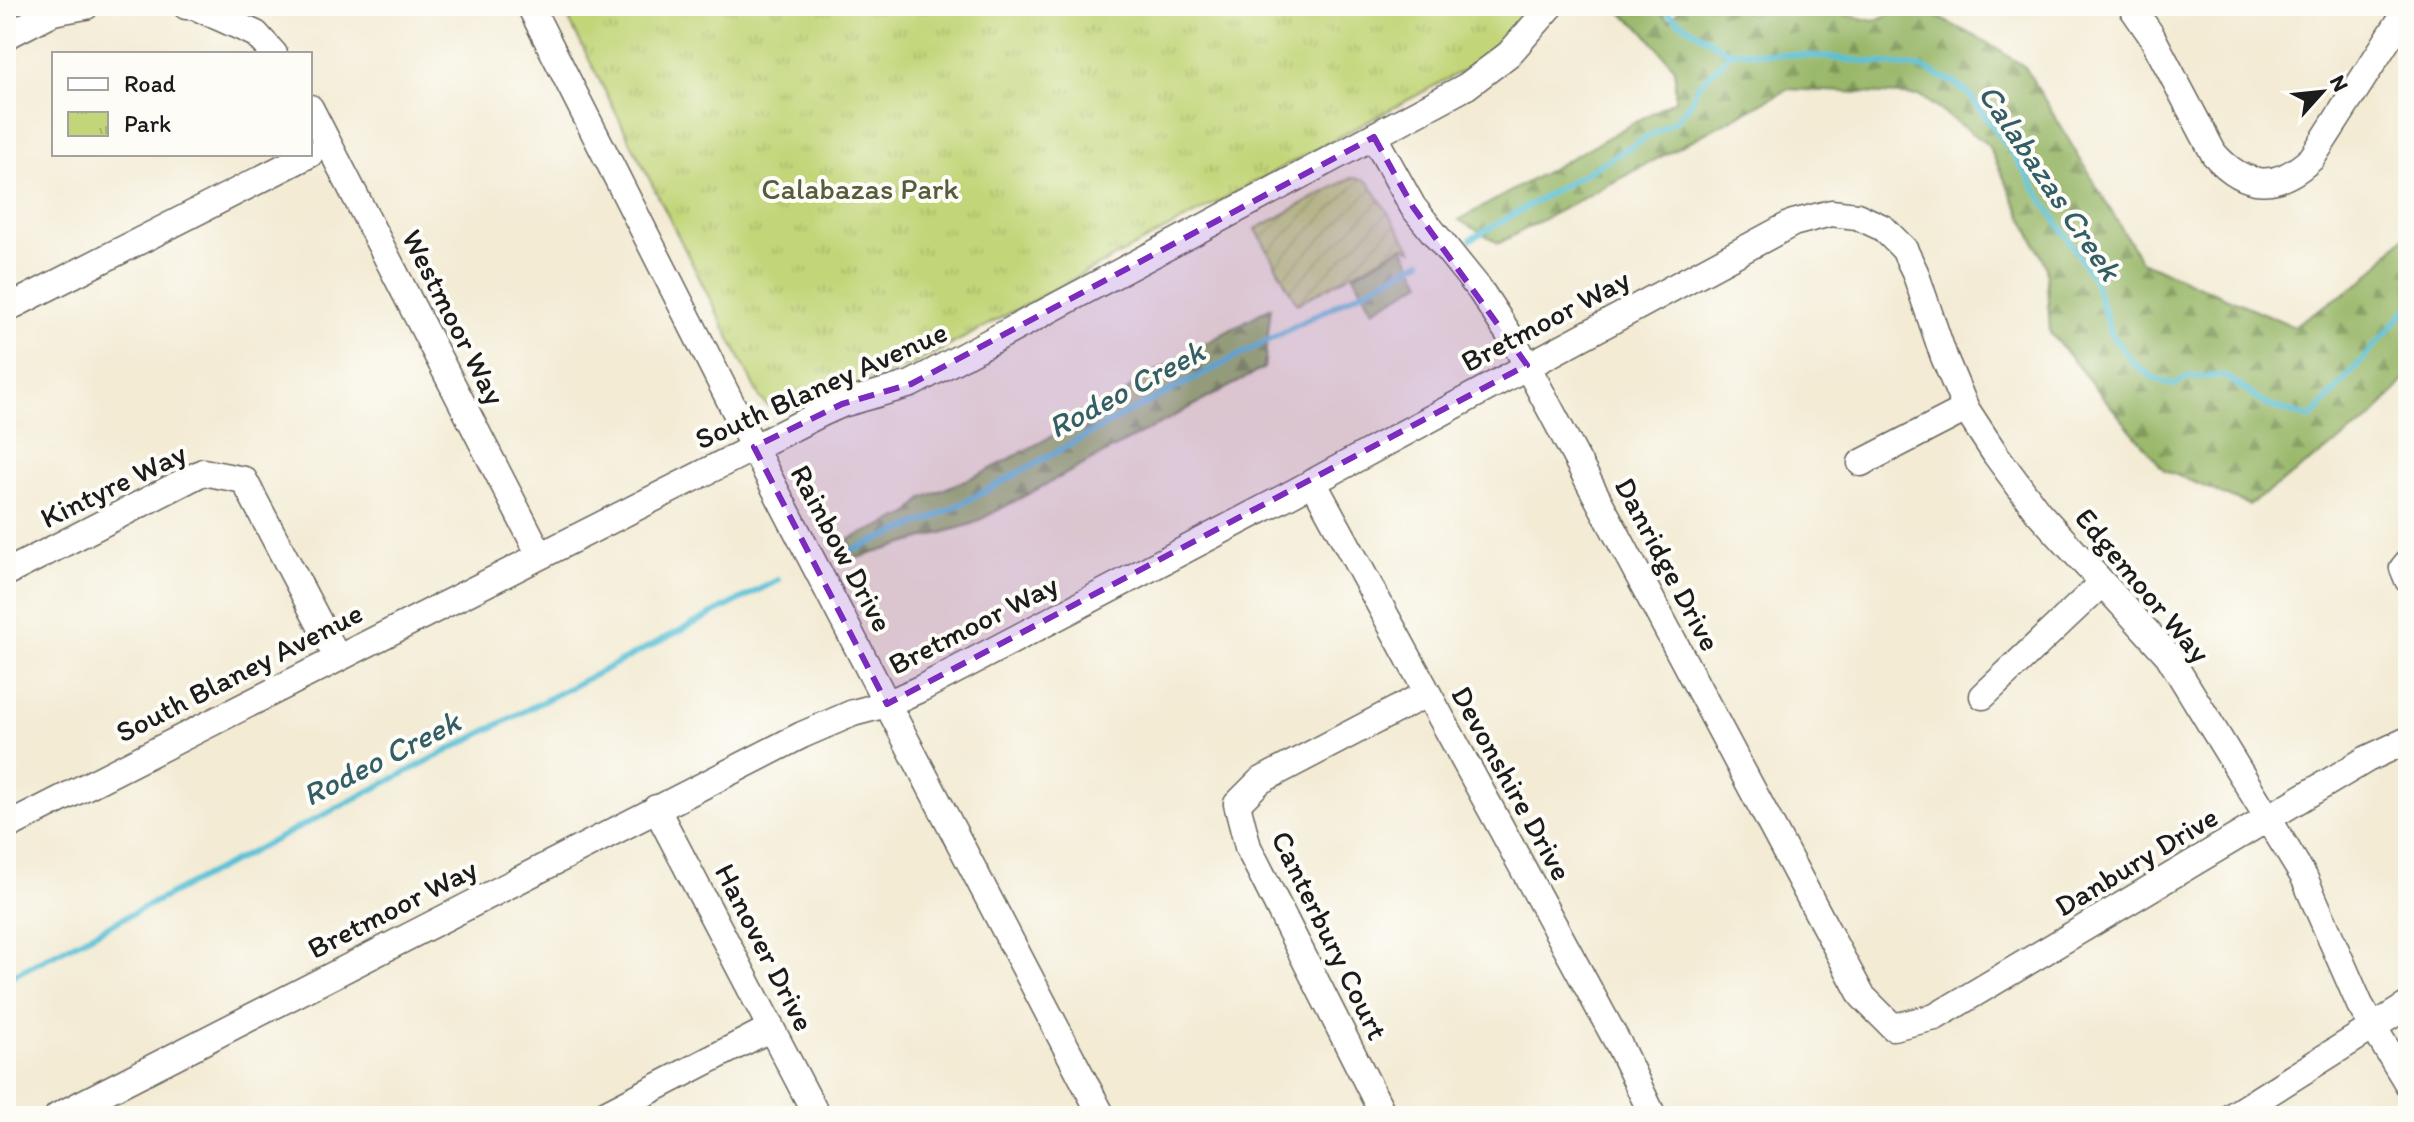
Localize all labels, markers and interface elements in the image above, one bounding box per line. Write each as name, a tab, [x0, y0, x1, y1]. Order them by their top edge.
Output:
legend	[52, 52, 312, 156]
north arrow	[2282, 52, 2362, 132]
text: Road	[124, 69, 176, 98]
text: N	[2324, 70, 2355, 96]
water label: Calabazas Creek	[1970, 77, 2130, 288]
text: Park	[124, 109, 171, 138]
park label: Calabazas Park	[761, 170, 959, 207]
street label: Westmoor Way	[394, 223, 514, 411]
street label: Bretmoor Way	[1454, 260, 1636, 380]
street label: South Blaney Avenue	[689, 313, 953, 457]
water label: Rodeo Creek	[1041, 331, 1212, 446]
street label: Kintyre Way	[34, 434, 192, 536]
street label: Rainbow Drive	[782, 458, 902, 638]
street label: Danridge Drive	[1607, 471, 1729, 657]
street label: Edgemoor Way	[2067, 500, 2219, 670]
street label: Bretmoor Way	[882, 565, 1064, 683]
street label: South Blaney Avenue	[109, 594, 369, 750]
street label: Devonshire Drive	[1443, 679, 1581, 887]
water label: Rodeo Creek	[296, 701, 467, 814]
street label: Danbury Drive	[2048, 798, 2224, 924]
street label: Canterbury Court	[1263, 824, 1397, 1046]
street label: Bretmoor Way	[301, 849, 483, 967]
street label: Hanover Drive	[707, 857, 823, 1037]

